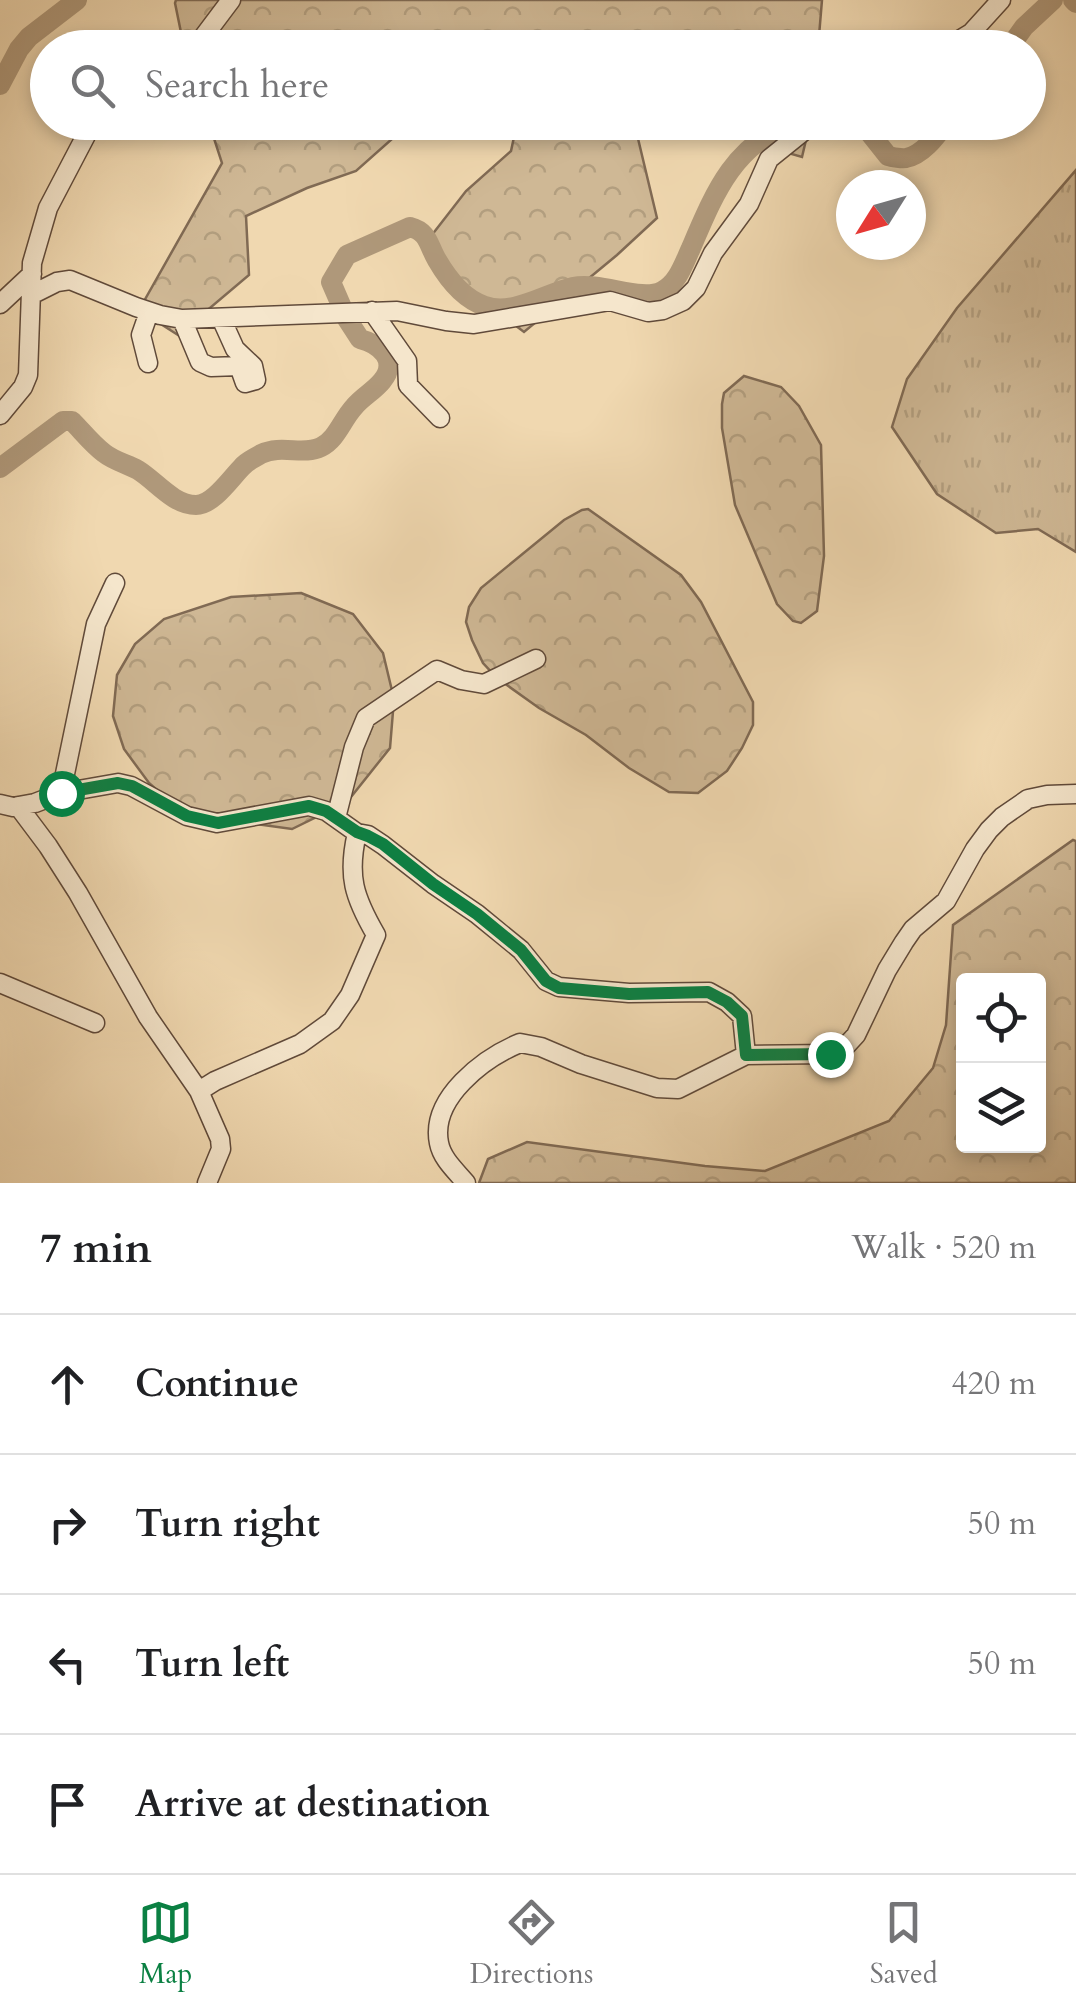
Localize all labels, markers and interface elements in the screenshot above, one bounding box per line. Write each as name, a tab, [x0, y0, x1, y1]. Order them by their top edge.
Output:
search box	[30, 30, 1046, 140]
icon: search	[65, 58, 120, 113]
text: Search here	[145, 59, 329, 111]
north arrow	[836, 170, 926, 260]
route start	[39, 771, 85, 817]
map controls	[956, 973, 1046, 1153]
button: locate	[956, 973, 1046, 1063]
route end	[808, 1032, 854, 1078]
button: layers	[956, 1063, 1046, 1153]
text: 7 min	[40, 1220, 152, 1277]
text: Walk · 520 m	[851, 1226, 1036, 1270]
icon: ahead	[40, 1357, 95, 1412]
text: Continue	[135, 1358, 299, 1410]
text: 420 m	[951, 1362, 1036, 1406]
icon: right	[40, 1497, 95, 1552]
text: Turn right	[135, 1498, 320, 1550]
text: 50 m	[968, 1502, 1036, 1546]
icon: left	[40, 1637, 95, 1692]
text: Turn left	[135, 1638, 289, 1690]
text: 50 m	[968, 1642, 1036, 1686]
icon: arrive	[40, 1777, 95, 1832]
text: Arrive at destination	[135, 1778, 490, 1830]
tab: Map	[138, 1895, 193, 1993]
tab: Directions	[470, 1895, 593, 1993]
tab: Saved	[870, 1895, 938, 1993]

